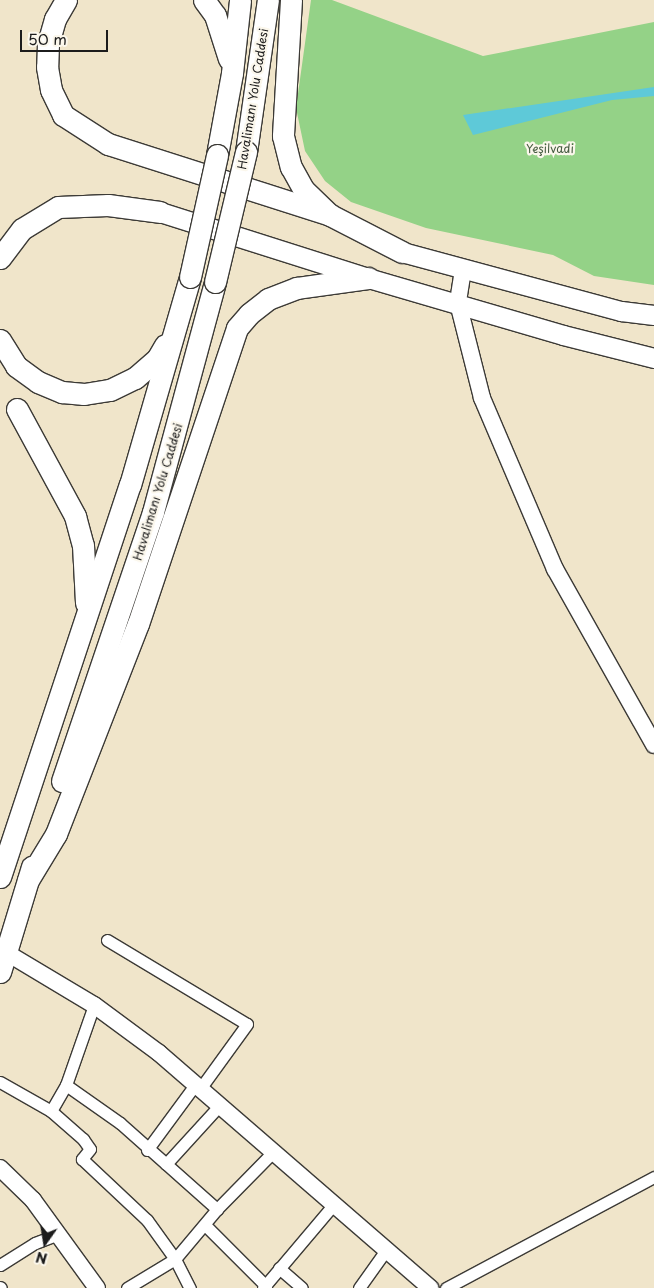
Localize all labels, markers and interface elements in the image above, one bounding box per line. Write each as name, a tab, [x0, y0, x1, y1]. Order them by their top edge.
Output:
scale bar	[22, 20, 110, 52]
text: 50 m	[28, 27, 67, 50]
street label: Havalimanı Yolu Caddesi	[235, 28, 271, 170]
park label: Yeşilvadi	[526, 142, 574, 156]
street label: Havalimanı Yolu Caddesi	[130, 422, 186, 562]
north arrow	[20, 1218, 70, 1268]
text: N	[34, 1247, 49, 1270]

